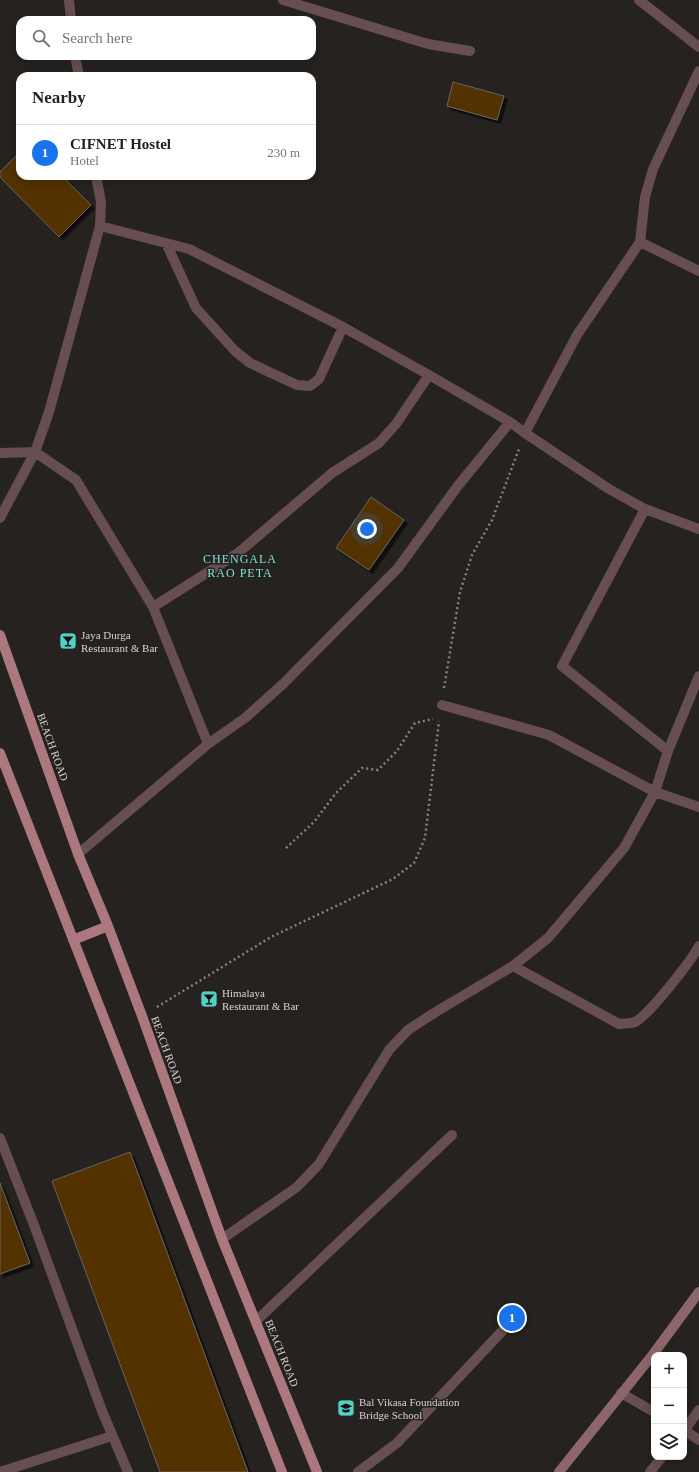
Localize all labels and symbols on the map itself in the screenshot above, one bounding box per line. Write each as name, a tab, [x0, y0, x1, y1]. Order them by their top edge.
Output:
your location	[357, 519, 377, 539]
district label: CHENGALA RAO PETA	[203, 552, 277, 580]
place label: Jaya Durga Restaurant & Bar	[81, 629, 158, 654]
bar icon: Jaya Durga Restaurant & Bar	[58, 631, 78, 651]
street label: BEACH ROAD	[35, 711, 71, 783]
place label: Himalaya Restaurant & Bar	[222, 987, 299, 1012]
bar icon: Himalaya Restaurant & Bar	[199, 989, 219, 1009]
street label: BEACH ROAD	[149, 1014, 185, 1086]
pin: 1	[499, 1303, 525, 1333]
street label: BEACH ROAD	[263, 1318, 301, 1388]
place label: Bal Vikasa Foundation Bridge School	[359, 1396, 460, 1421]
school or university icon: Bal Vikasa Foundation Bridge School	[336, 1398, 356, 1418]

